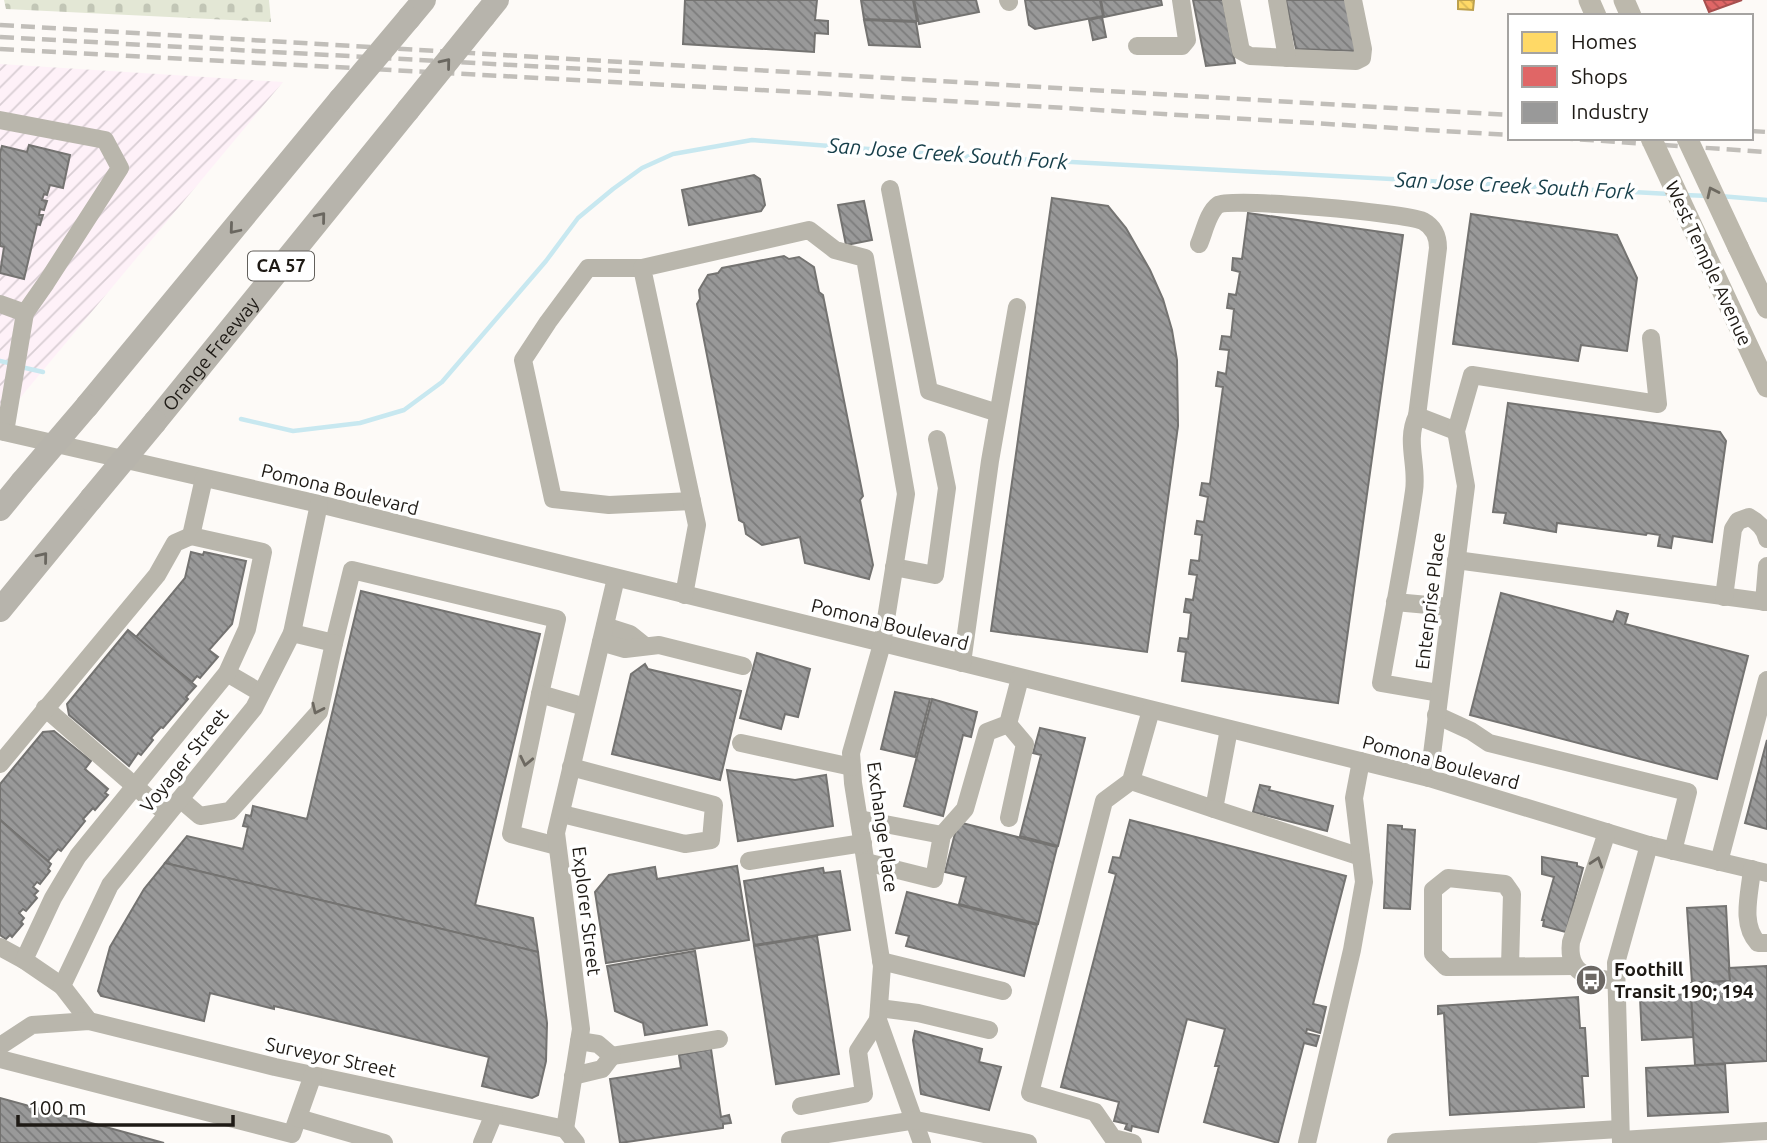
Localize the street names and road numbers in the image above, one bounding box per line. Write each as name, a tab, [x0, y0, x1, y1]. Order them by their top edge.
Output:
street label: West Temple Avenue	[1661, 177, 1757, 349]
road number: CA 57	[248, 252, 314, 280]
street label: Orange Freeway	[158, 292, 263, 415]
street label: Pomona Boulevard	[259, 459, 421, 519]
street label: Enterprise Place	[1411, 531, 1449, 671]
street label: Pomona Boulevard	[809, 594, 971, 654]
street label: Voyager Street	[135, 703, 233, 816]
street label: Pomona Boulevard	[1360, 730, 1522, 794]
street label: Exchange Place	[863, 760, 903, 894]
street label: Explorer Street	[568, 845, 606, 977]
street label: Surveyor Street	[264, 1032, 399, 1082]

